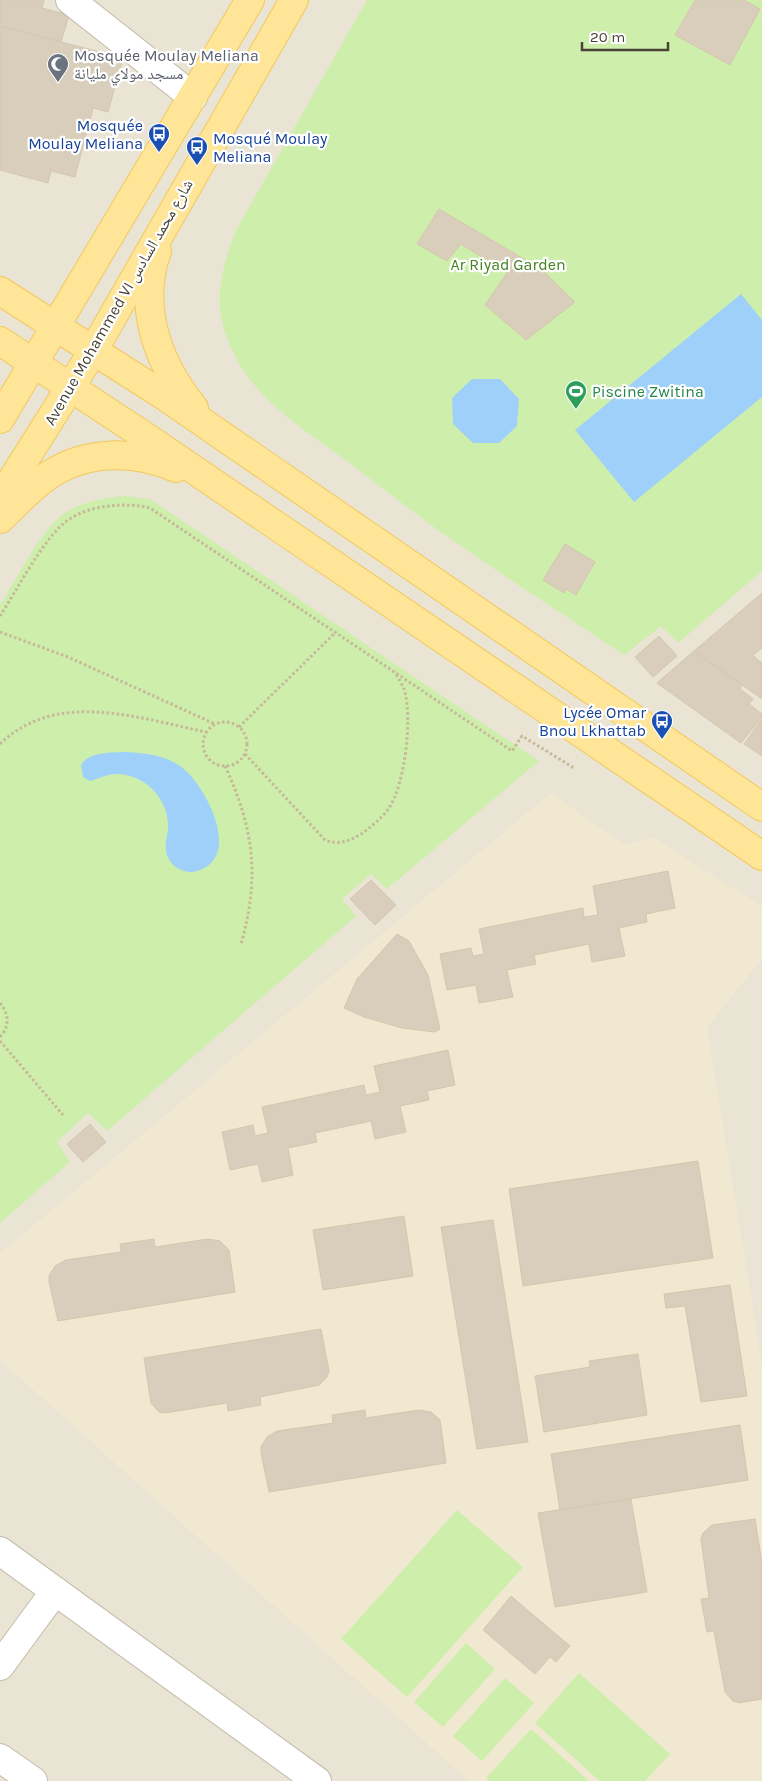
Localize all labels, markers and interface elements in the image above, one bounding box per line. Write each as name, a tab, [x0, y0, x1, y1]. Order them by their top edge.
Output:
scale bar	[582, 20, 668, 52]
text: 20 m	[590, 28, 625, 46]
place label: Mosquée Moulay Meliana مسجد مولاي مليانة	[74, 46, 259, 86]
mosque icon: Mosquée Moulay Meliana مسجد مولاي مليانة	[46, 52, 70, 83]
place label: Mosquée Moulay Meliana	[28, 116, 143, 153]
bus stop icon: Mosquée Moulay Meliana	[147, 122, 171, 153]
place label: Mosqué Moulay Meliana	[213, 129, 328, 166]
bus stop icon: Mosqué Moulay Meliana	[185, 135, 209, 166]
street label: Avenue Mohammed VI شارع محمد السادس	[40, 176, 198, 429]
park label: Ar Riyad Garden	[450, 255, 566, 274]
sports icon: Piscine Zwitina	[564, 379, 588, 410]
place label: Piscine Zwitina	[592, 382, 704, 401]
place label: Lycée Omar Bnou Lkhattab	[539, 703, 646, 740]
bus stop icon: Lycée Omar Bnou Lkhattab	[650, 709, 674, 740]

